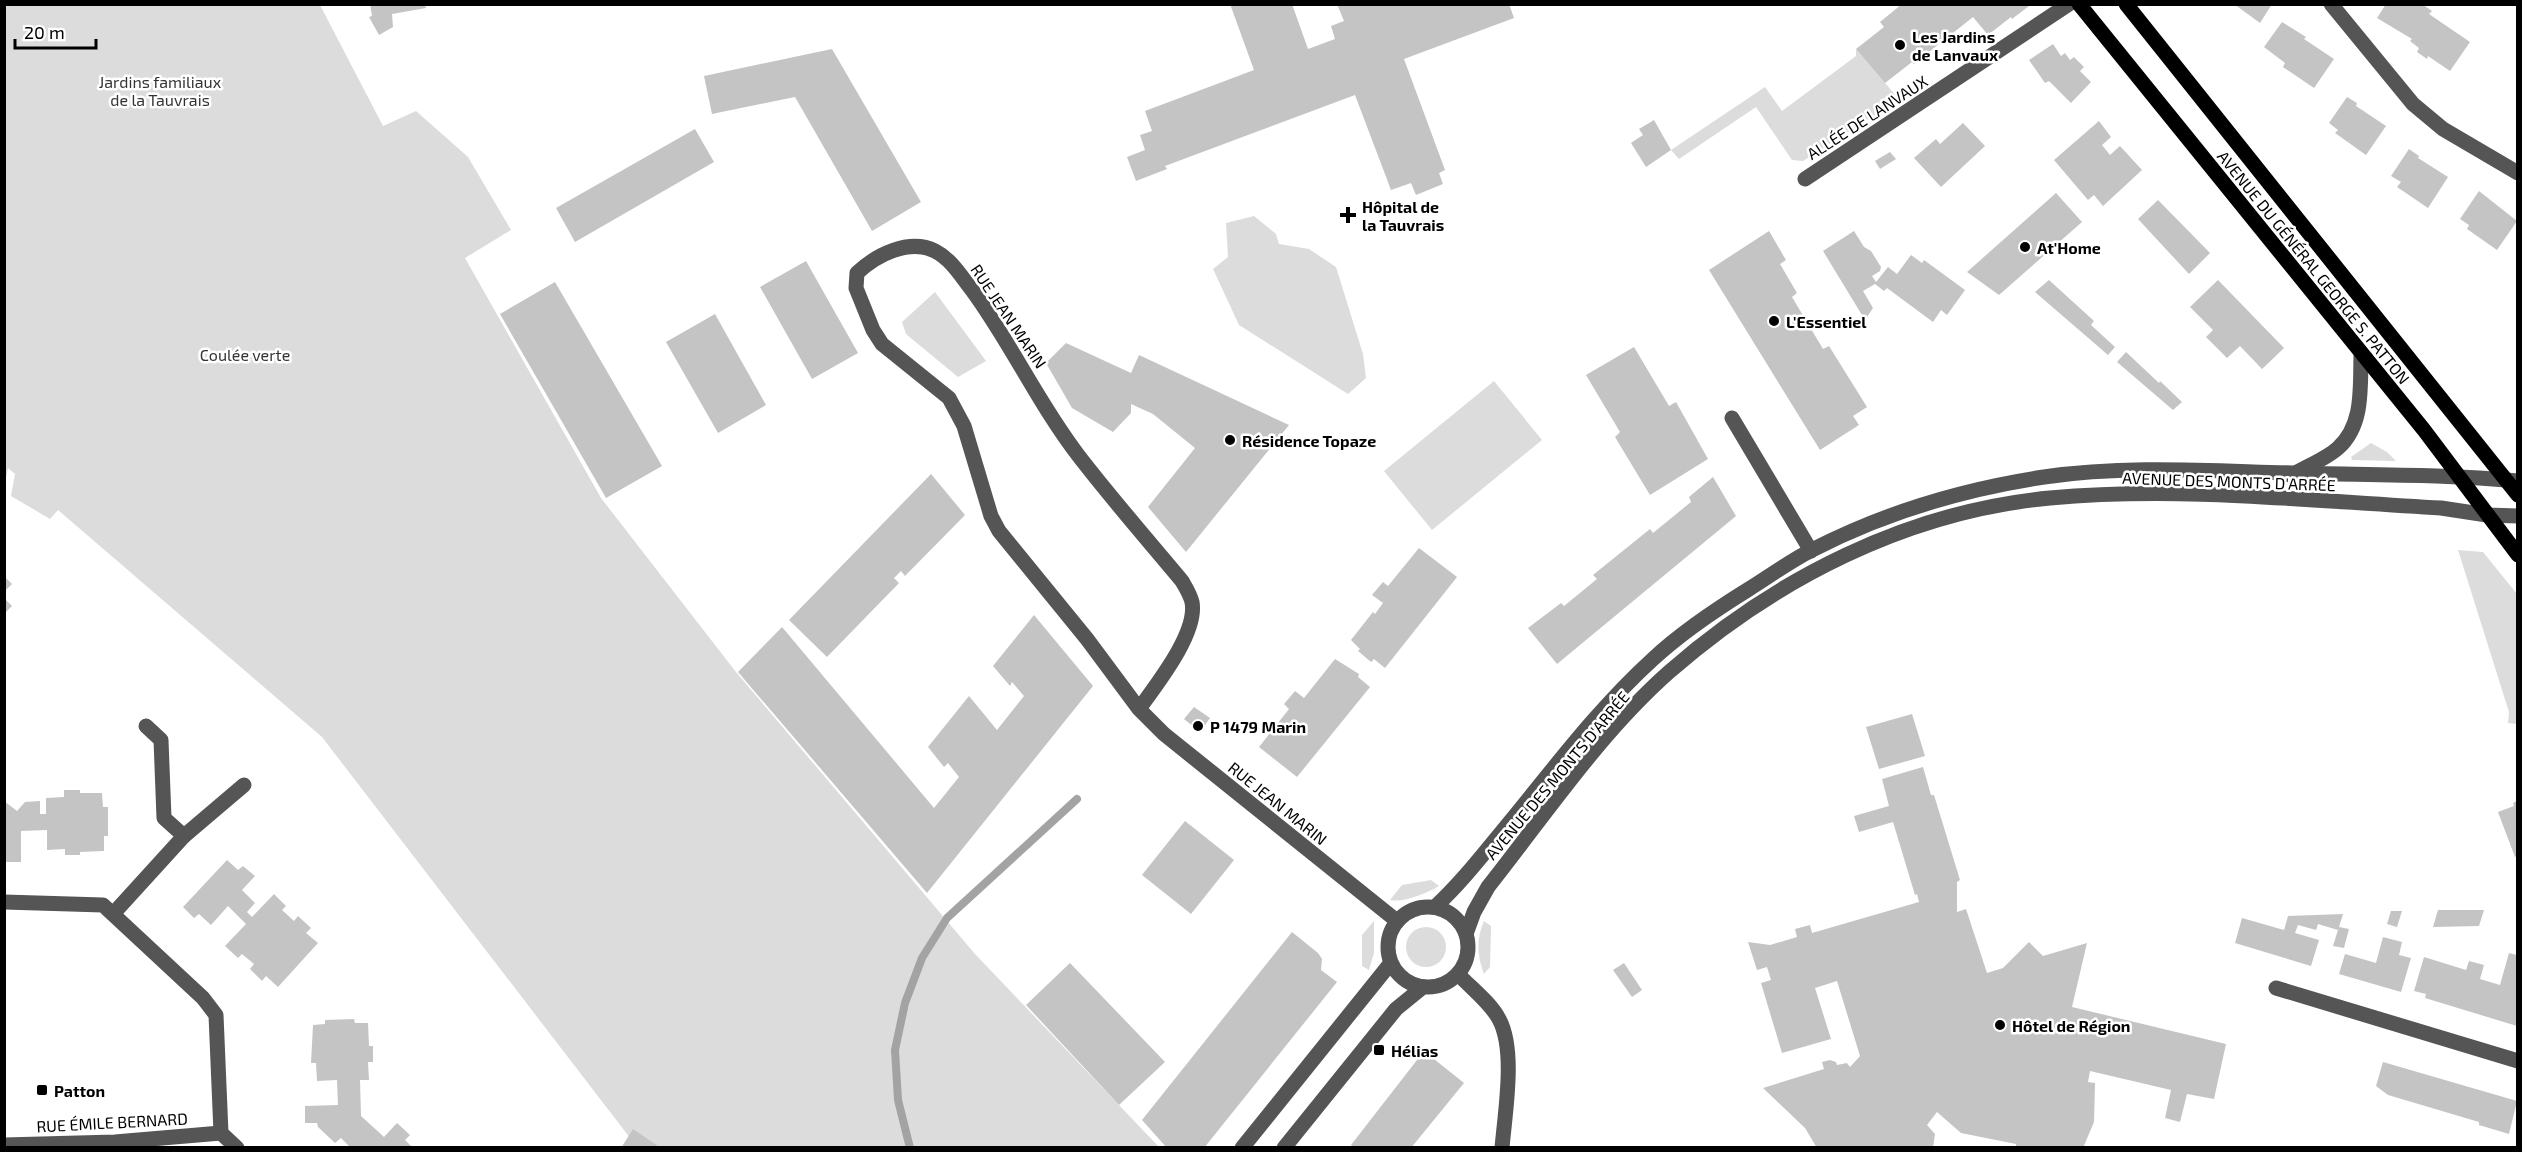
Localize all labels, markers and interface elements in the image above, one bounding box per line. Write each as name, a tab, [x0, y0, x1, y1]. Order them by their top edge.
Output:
scale bar	[15, 12, 96, 50]
text: 20 m	[24, 21, 65, 43]
place label: Les Jardins de Lanvaux	[1912, 27, 1998, 64]
marker: Les Jardins de Lanvaux	[1893, 38, 1907, 52]
street label: ALLÉE DE LANVAUX	[1803, 71, 1931, 163]
park label: Jardins familiaux de la Tauvrais	[99, 72, 222, 109]
street label: AVENUE DU GÉNÉRAL GEORGE S. PATTON	[2214, 147, 2414, 387]
place label: Hôpital de la Tauvrais	[1362, 197, 1444, 234]
marker: Hôpital de la Tauvrais	[1339, 206, 1357, 224]
place label: At'Home	[2037, 238, 2101, 257]
marker: At'Home	[2018, 240, 2032, 254]
street label: RUE JEAN MARIN	[967, 260, 1051, 372]
place label: L'Essentiel	[1786, 312, 1867, 331]
marker: L'Essentiel	[1767, 314, 1781, 328]
park label: Coulée verte	[200, 345, 290, 364]
place label: Résidence Topaze	[1242, 431, 1376, 450]
marker: Résidence Topaze	[1223, 433, 1237, 447]
street label: AVENUE DES MONTS D'ARRÉE	[2122, 468, 2336, 494]
street label: AVENUE DES MONTS D'ARRÉE	[1481, 687, 1633, 863]
place label: P 1479 Marin	[1210, 717, 1306, 736]
marker: P 1479 Marin	[1191, 719, 1205, 733]
street label: RUE JEAN MARIN	[1225, 757, 1331, 849]
place label: Hôtel de Région	[2012, 1016, 2130, 1035]
marker: Hôtel de Région	[1993, 1018, 2007, 1032]
place label: Hélias	[1391, 1041, 1438, 1060]
marker: Hélias	[1372, 1043, 1386, 1057]
place label: Patton	[54, 1081, 105, 1100]
marker: Patton	[35, 1083, 49, 1097]
street label: RUE ÉMILE BERNARD	[36, 1109, 188, 1135]

